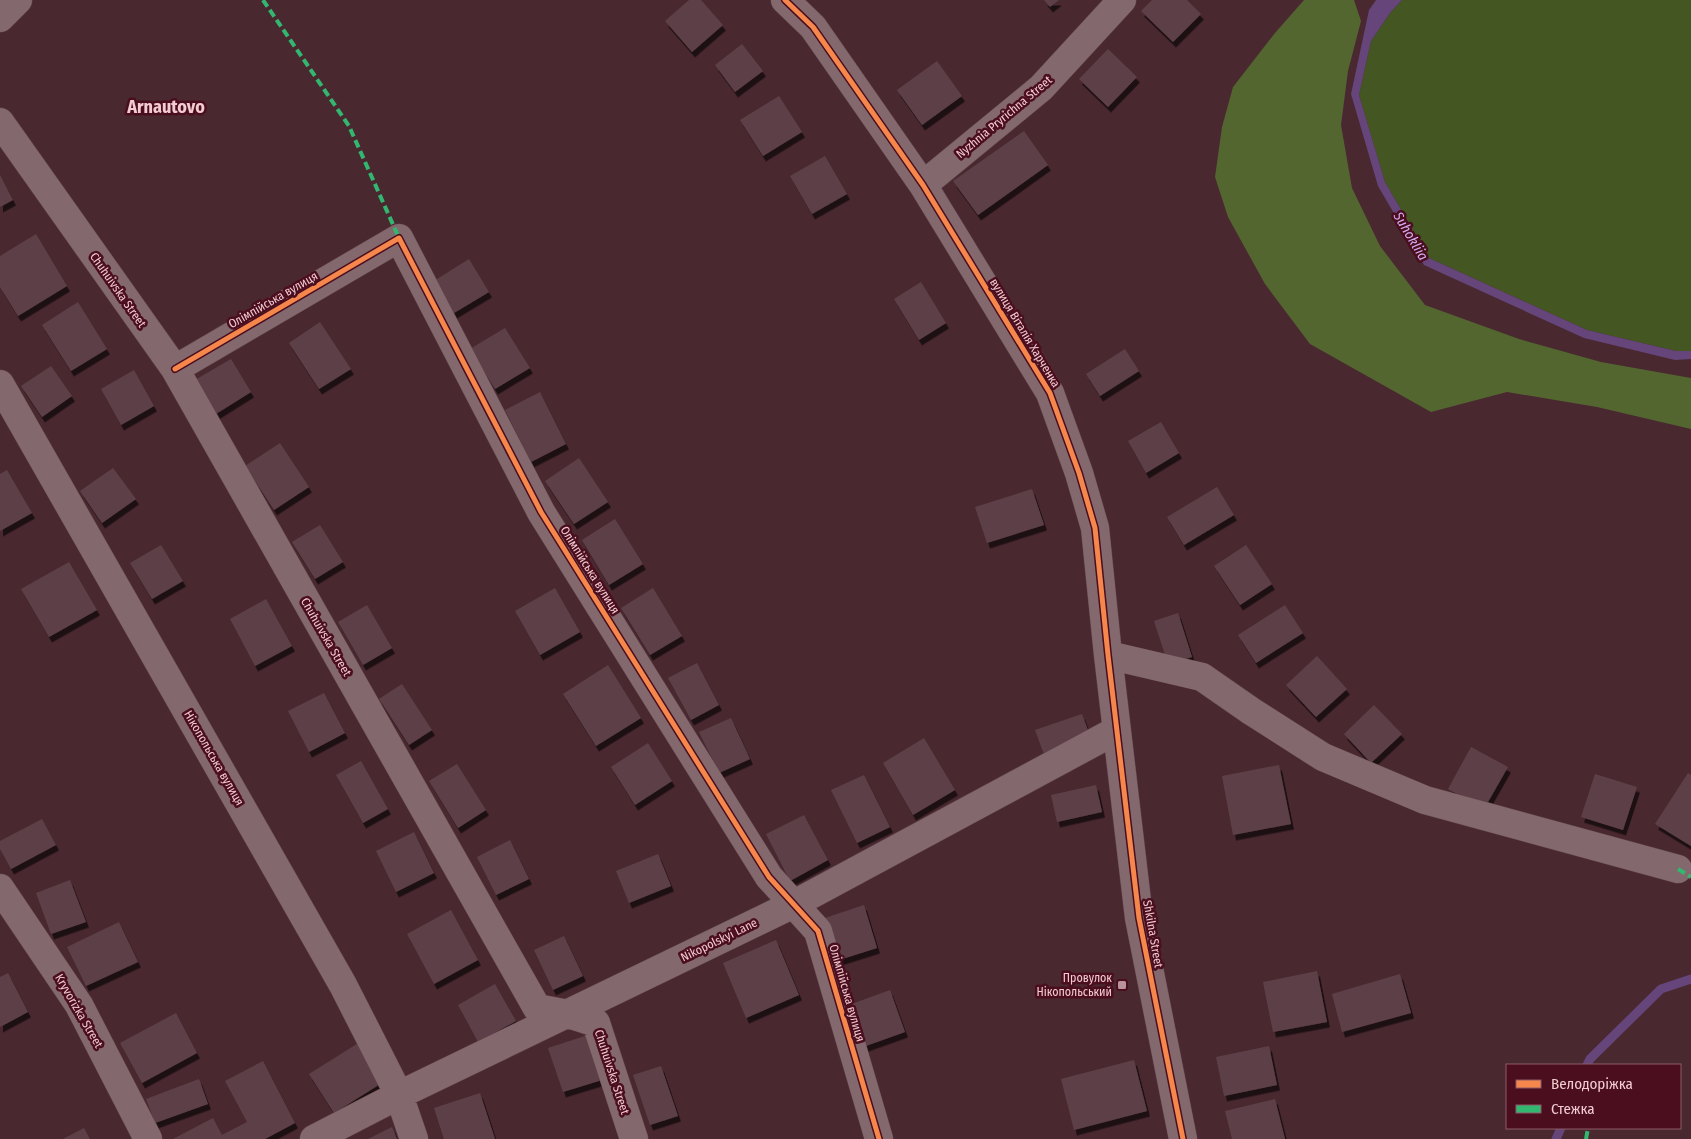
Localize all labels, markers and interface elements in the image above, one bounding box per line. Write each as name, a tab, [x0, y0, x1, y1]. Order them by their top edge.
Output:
street label: Nyzhnia Pryrichna Street	[953, 73, 1055, 161]
district label: Arnautovo	[126, 96, 205, 118]
water label: Suhokliia	[1389, 208, 1432, 264]
street label: Chuhuivska Street	[87, 250, 149, 330]
street label: Олімпійська вулиця	[226, 269, 320, 331]
street label: вулиця Віталія Харченка	[987, 276, 1063, 390]
street label: Олімпійська вулиця	[557, 524, 623, 616]
street label: Chuhuivska Street	[298, 595, 354, 679]
street label: Нікопольська вулиця	[181, 708, 247, 808]
street label: Shkilna Street	[1140, 899, 1166, 969]
street label: Nikopolskyi Lane	[679, 915, 760, 965]
street label: Олімпійська вулиця	[826, 943, 868, 1043]
place label: Провулок Нікопольський	[1036, 971, 1112, 999]
street label: Kryvorizka Street	[52, 972, 106, 1051]
marker: Провулок Нікопольський	[1116, 979, 1128, 991]
street label: Chuhuivska Street	[592, 1028, 632, 1116]
legend	[1506, 1064, 1681, 1129]
text: Велодоріжка	[1551, 1075, 1633, 1093]
text: Стежка	[1551, 1100, 1595, 1118]

